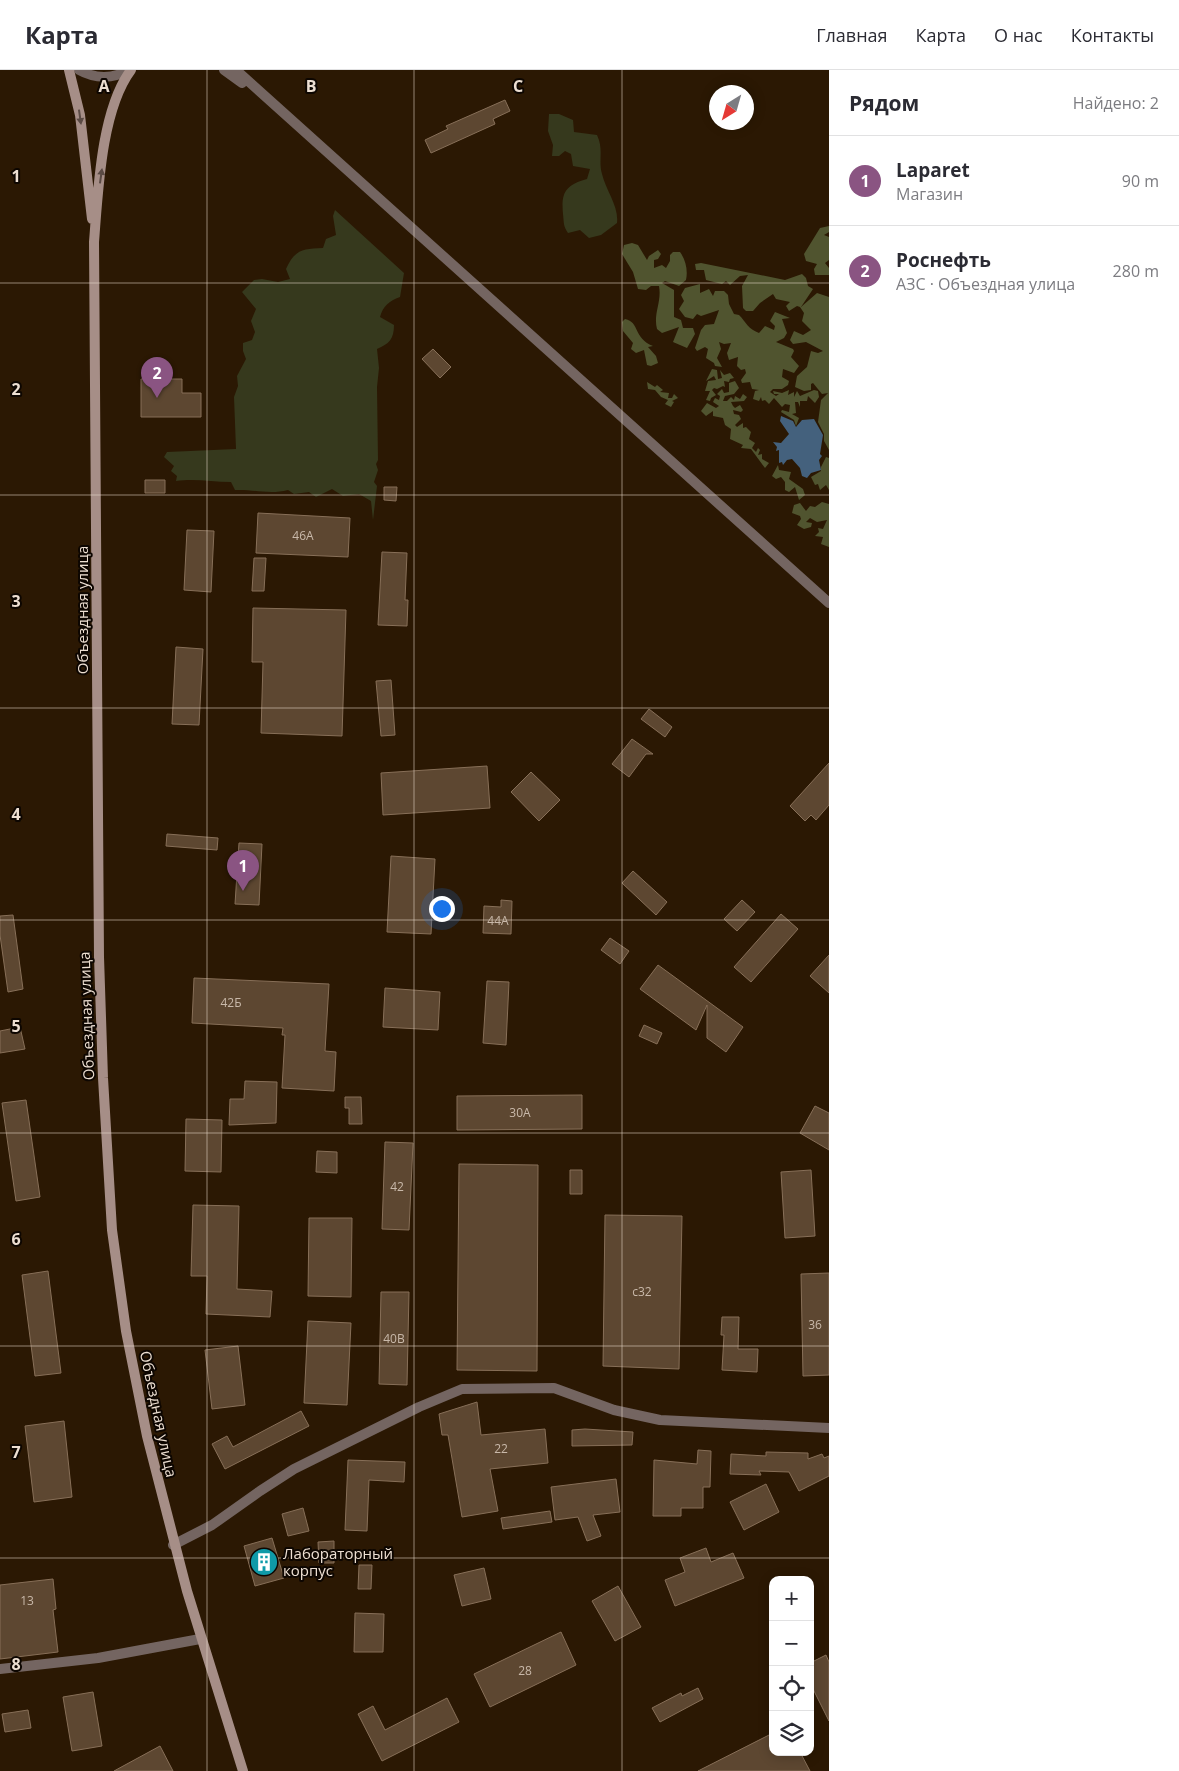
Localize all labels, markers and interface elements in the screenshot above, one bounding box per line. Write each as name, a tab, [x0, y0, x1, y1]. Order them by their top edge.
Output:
text: Карта	[25, 18, 99, 51]
text: Главная	[816, 23, 888, 47]
text: Карта	[916, 23, 966, 47]
text: О нас	[994, 23, 1043, 47]
text: Контакты	[1071, 23, 1154, 47]
text: A	[98, 75, 110, 97]
text: B	[306, 75, 316, 97]
text: C	[513, 75, 523, 97]
north arrow	[709, 85, 754, 130]
text: Рядом	[849, 89, 919, 117]
text: Найдено: 2	[1073, 92, 1159, 114]
one-way arrow	[76, 110, 84, 126]
text: Laparet	[896, 157, 970, 183]
text: 1	[11, 165, 21, 187]
one-way arrow	[97, 168, 105, 184]
text: 1	[860, 170, 870, 192]
text: 90 m	[1122, 170, 1159, 192]
text: Магазин	[896, 183, 963, 205]
text: Роснефть	[896, 247, 991, 273]
text: 2	[860, 260, 870, 282]
text: 280 m	[1113, 260, 1159, 282]
text: АЗС · Объездная улица	[896, 273, 1075, 295]
pin: 2	[141, 357, 173, 398]
text: 2	[11, 378, 21, 400]
house number: 46А	[292, 527, 314, 544]
street label: Объездная улица	[72, 546, 92, 674]
text: 3	[11, 590, 21, 612]
text: 4	[11, 803, 21, 825]
pin: 1	[227, 850, 259, 891]
your location	[429, 896, 455, 922]
house number: 44А	[487, 912, 509, 929]
street label: Объездная улица	[74, 951, 98, 1081]
house number: 42Б	[220, 994, 242, 1011]
text: 5	[11, 1015, 21, 1037]
house number: 30А	[509, 1104, 531, 1121]
house number: 42	[390, 1178, 404, 1195]
text: 6	[11, 1228, 21, 1250]
house number: с32	[632, 1283, 652, 1300]
house number: 36	[808, 1316, 822, 1333]
house number: 40В	[383, 1330, 405, 1347]
street label: Объездная улица	[136, 1349, 182, 1479]
house number: 22	[494, 1440, 508, 1457]
text: 7	[11, 1441, 21, 1463]
place label: Лабораторный корпус	[283, 1543, 393, 1580]
building icon: Лабораторный корпус	[249, 1547, 279, 1577]
map controls	[769, 1576, 814, 1756]
button: +	[769, 1576, 814, 1621]
house number: 13	[20, 1592, 34, 1609]
button: −	[769, 1621, 814, 1666]
text: 8	[11, 1653, 21, 1675]
house number: 28	[518, 1662, 532, 1679]
button: locate	[769, 1666, 814, 1711]
button: layers	[769, 1711, 814, 1756]

